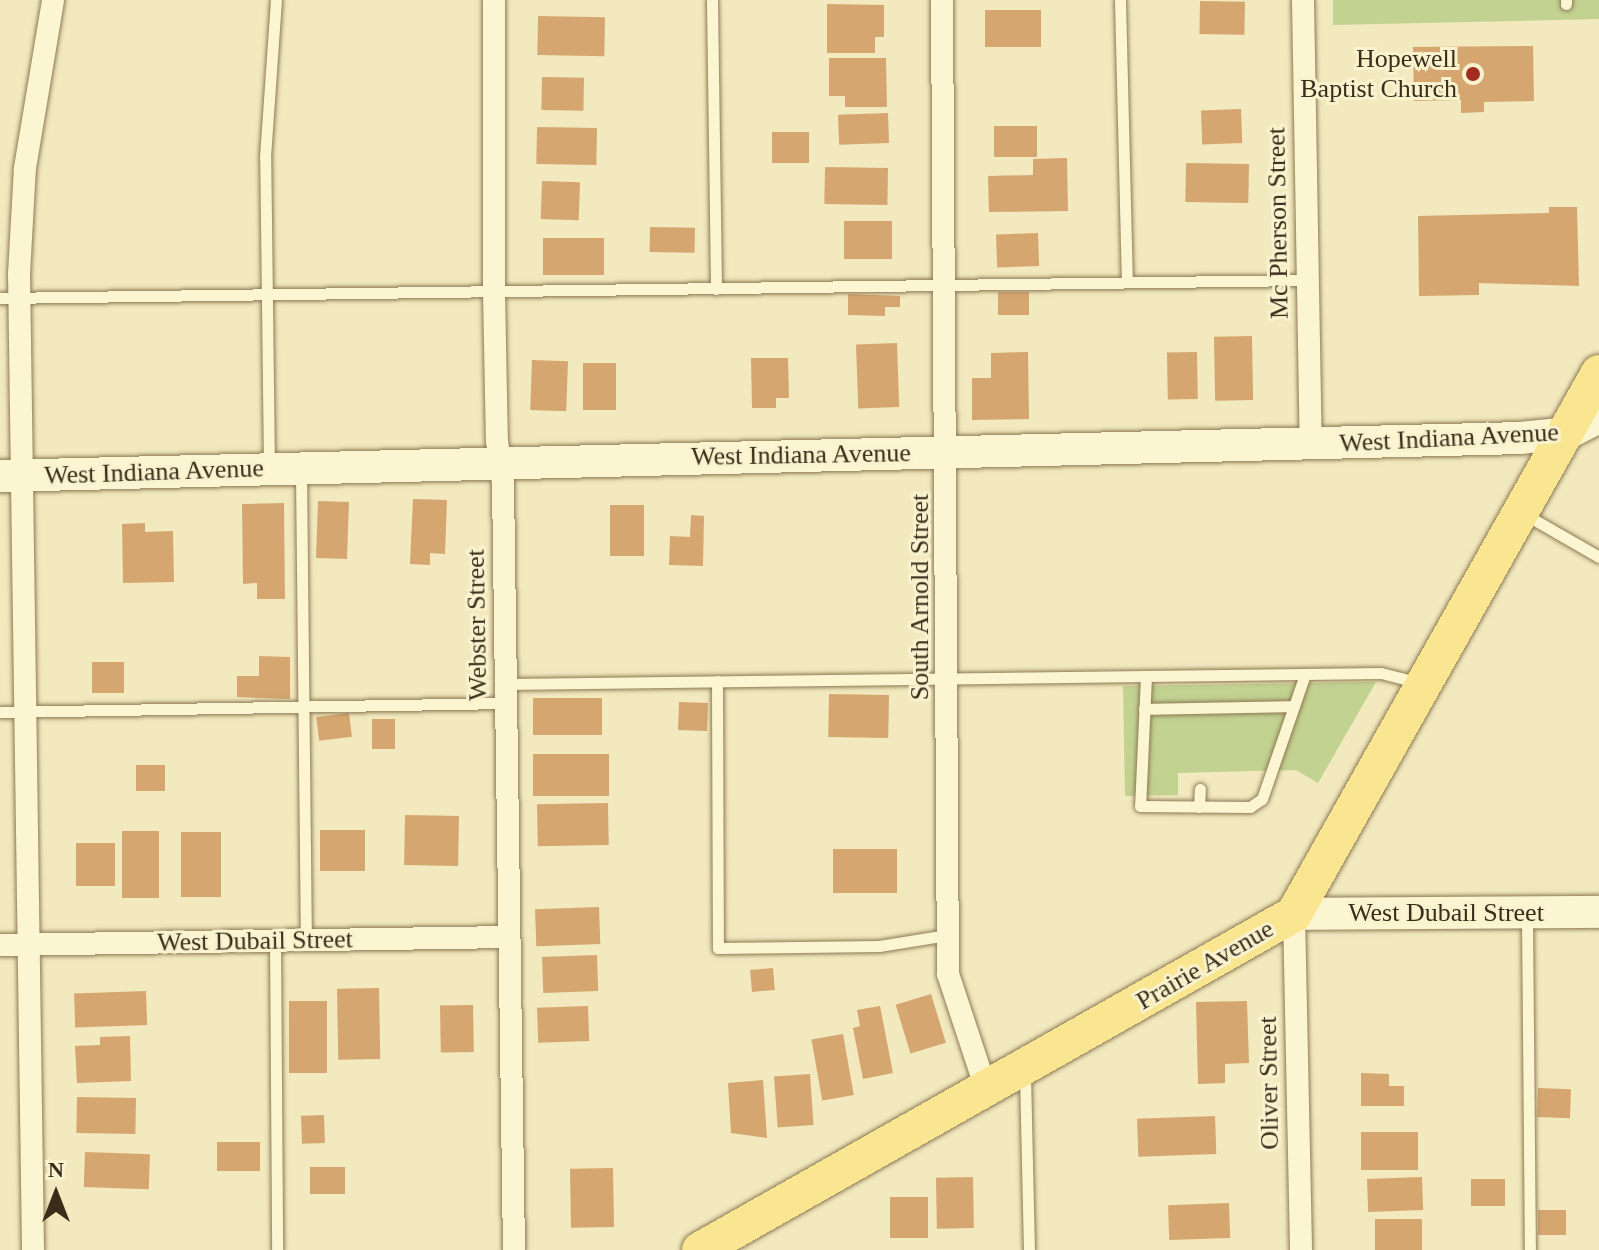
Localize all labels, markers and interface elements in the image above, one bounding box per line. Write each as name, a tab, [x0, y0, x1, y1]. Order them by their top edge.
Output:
place label: Hopewell Baptist Church	[1300, 43, 1457, 104]
marker: Hopewell Baptist Church	[1464, 65, 1482, 83]
street label: Mc Pherson Street	[1261, 127, 1295, 319]
street label: West Indiana Avenue	[1338, 417, 1560, 459]
street label: West Indiana Avenue	[690, 437, 912, 473]
street label: West Indiana Avenue	[43, 453, 265, 491]
street label: South Arnold Street	[904, 493, 936, 701]
street label: Webster Street	[460, 549, 494, 701]
street label: West Dubail Street	[1348, 897, 1544, 929]
street label: Prairie Avenue	[1130, 913, 1280, 1017]
street label: West Dubail Street	[157, 924, 353, 958]
street label: Oliver Street	[1252, 1016, 1286, 1150]
north arrow	[16, 1154, 96, 1234]
text: N	[48, 1157, 64, 1182]

